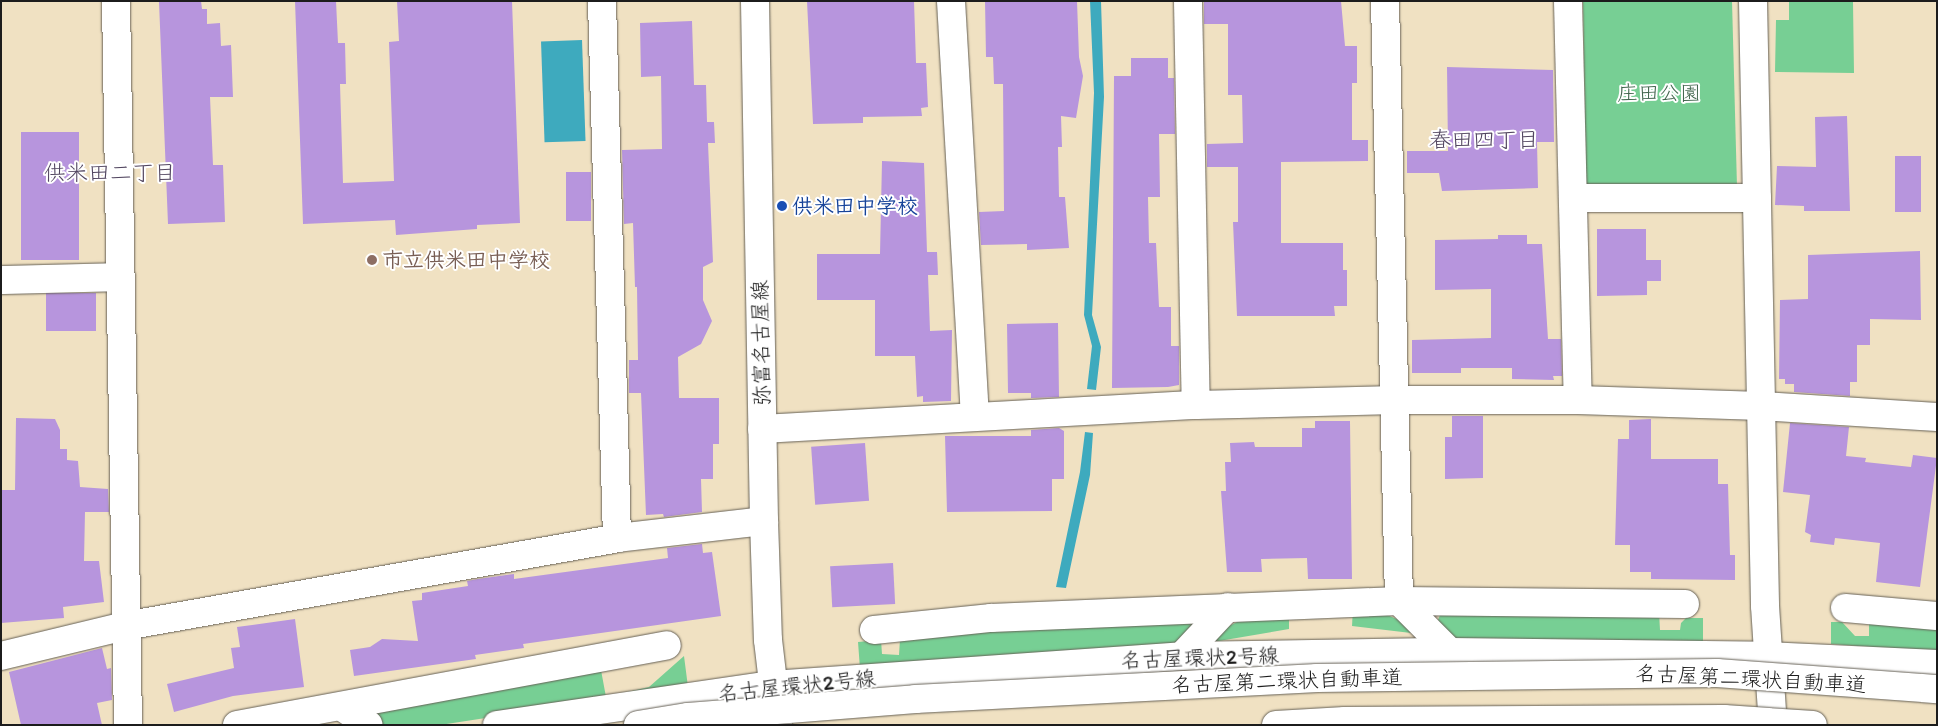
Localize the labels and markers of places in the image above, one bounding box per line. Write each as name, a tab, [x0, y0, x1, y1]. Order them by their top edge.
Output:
place label: 供米田中学校	[792, 193, 918, 219]
marker: 供米田中学校	[776, 200, 788, 212]
place label: 市立供米田中学校	[382, 247, 550, 273]
marker: 市立供米田中学校	[366, 254, 378, 266]

